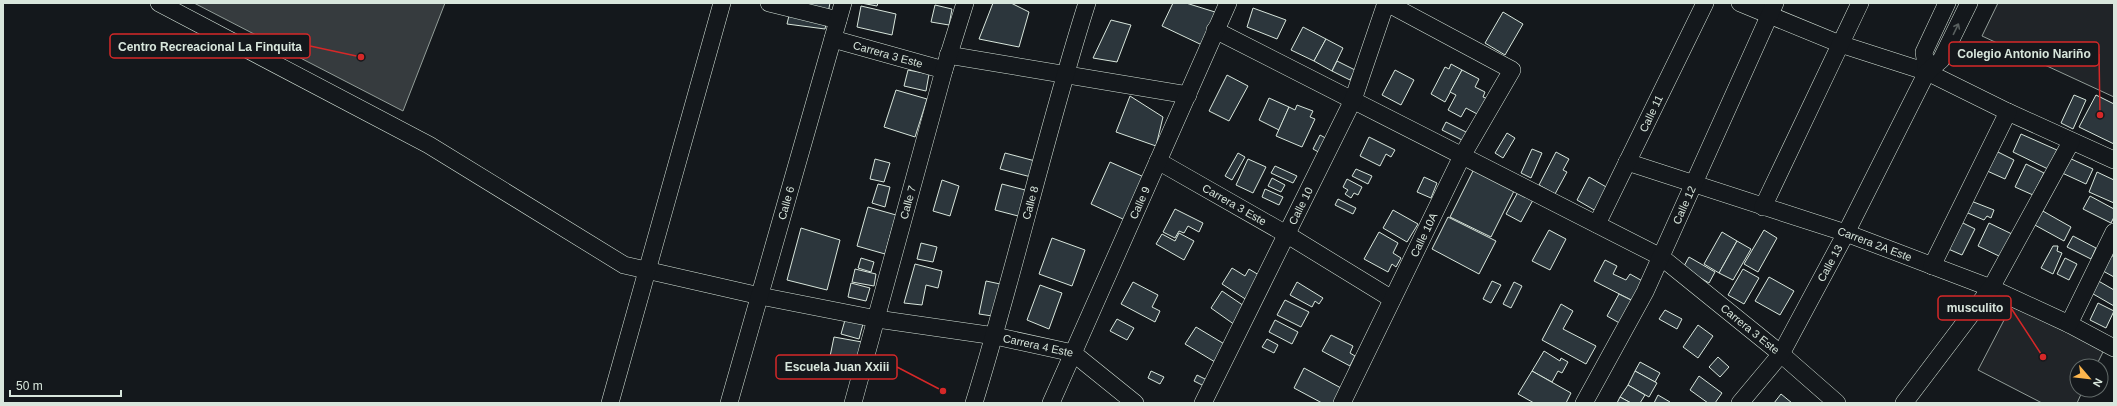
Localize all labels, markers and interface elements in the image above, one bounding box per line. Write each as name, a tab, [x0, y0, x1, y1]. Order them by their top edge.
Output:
one-way arrow	[1953, 23, 1960, 35]
callout: Centro Recreacional La Finquita	[110, 34, 310, 58]
street label: Carrera 3 Este	[852, 39, 924, 70]
text: Centro Recreacional La Finquita	[118, 40, 302, 54]
callout: Colegio Antonio Nariño	[1949, 42, 2099, 66]
text: Colegio Antonio Nariño	[1957, 47, 2091, 61]
street label: Calle 11	[1637, 93, 1665, 134]
street label: Carrera 3 Este	[1200, 182, 1269, 228]
street label: Calle 7	[898, 184, 918, 220]
street label: Calle 12	[1670, 184, 1698, 226]
street label: Calle 6	[776, 185, 796, 221]
street label: Calle 8	[1020, 185, 1040, 221]
street label: Calle 9	[1127, 185, 1152, 221]
street label: Calle 10	[1286, 185, 1315, 227]
street label: Calle 10A	[1408, 210, 1440, 259]
street label: Carrera 2A Este	[1836, 225, 1914, 263]
street label: Calle 13	[1815, 243, 1845, 284]
callout: musculito	[1938, 296, 2011, 320]
text: musculito	[1947, 301, 2003, 315]
street label: Carrera 3 Este	[1718, 302, 1782, 356]
street label: Carrera 4 Este	[1002, 332, 1074, 359]
callout: Escuela Juan Xxiii	[776, 355, 897, 379]
north arrow	[2069, 358, 2109, 398]
text: Escuela Juan Xxiii	[785, 360, 889, 374]
scale bar	[10, 372, 121, 398]
text: N	[2091, 376, 2105, 389]
text: 50 m	[16, 379, 43, 393]

